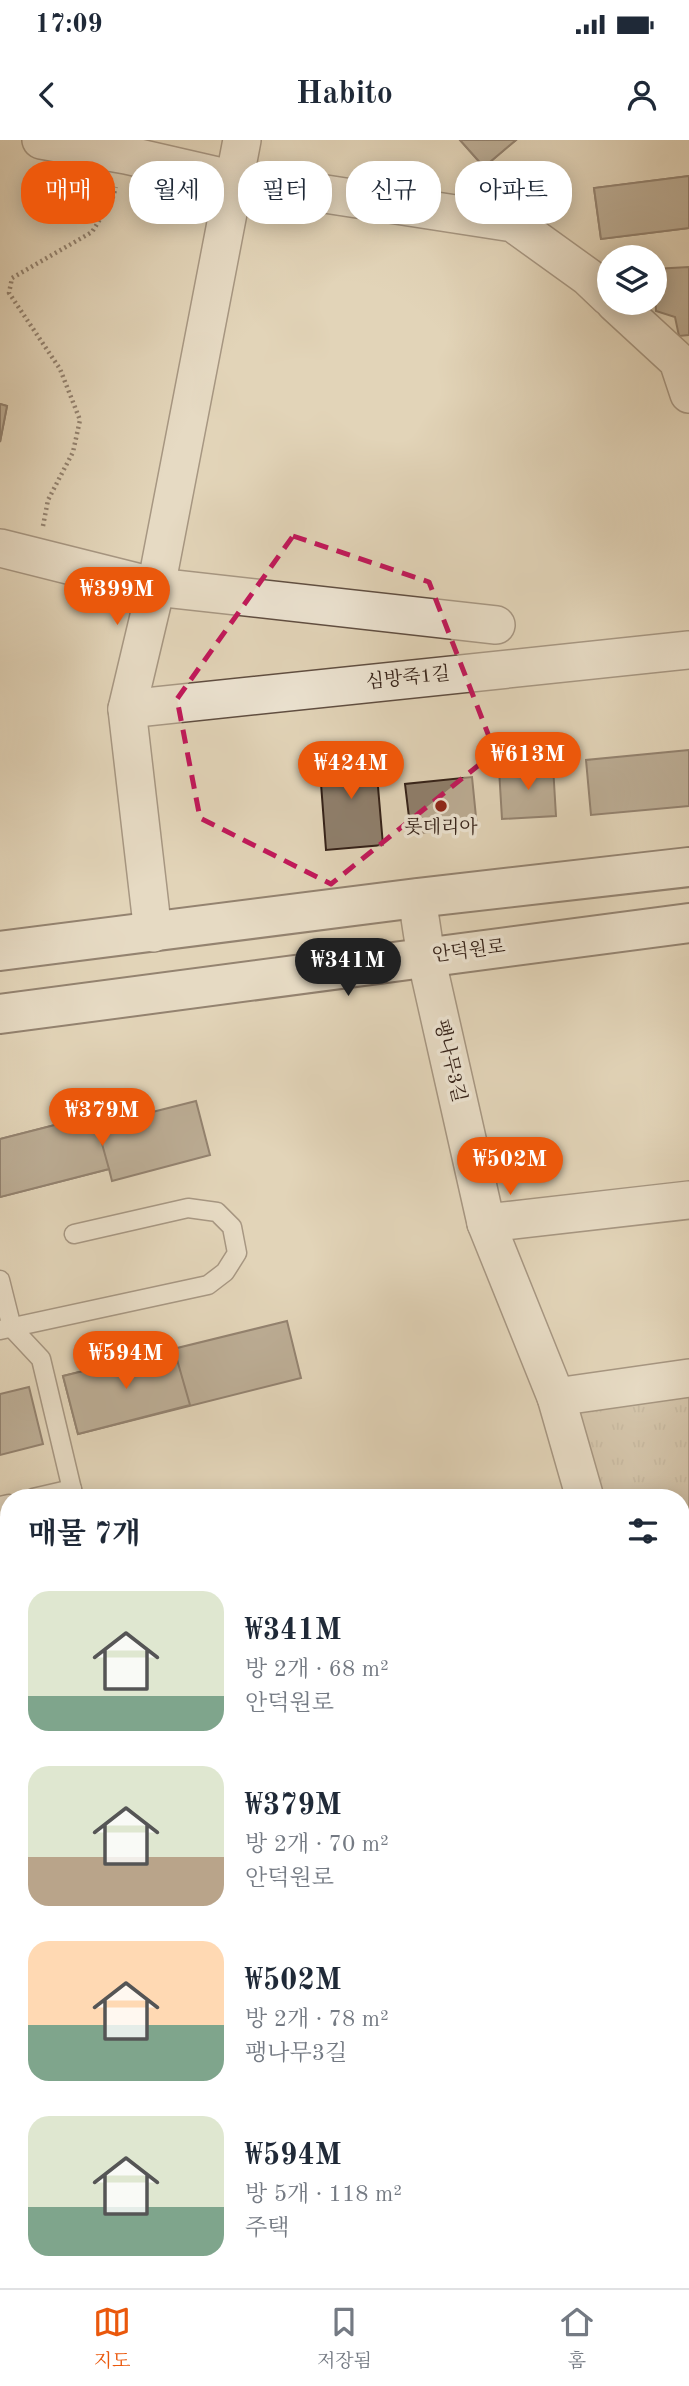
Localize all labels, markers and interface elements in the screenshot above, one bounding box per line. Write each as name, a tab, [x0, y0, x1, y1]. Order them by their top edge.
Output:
text: 17:09	[35, 12, 103, 38]
icon: back	[28, 76, 66, 114]
icon: person	[623, 76, 661, 114]
text: Habito	[296, 79, 393, 111]
chip: 매매	[21, 161, 115, 224]
chip: 월세	[129, 161, 224, 224]
chip: 필터	[238, 161, 332, 224]
chip: 신규	[346, 161, 441, 224]
chip: 아파트	[455, 161, 572, 224]
map controls	[597, 245, 667, 315]
button: layers	[597, 245, 667, 315]
pin: ₩399M	[68, 568, 166, 627]
text: ₩399M	[80, 578, 154, 601]
street label: 심방죽1길	[365, 663, 451, 693]
pin: ₩613M	[479, 732, 577, 792]
pin: ₩424M	[302, 742, 400, 801]
text: ₩613M	[491, 743, 565, 766]
text: ₩424M	[314, 752, 388, 775]
marker: 롯데리아	[433, 798, 449, 814]
place label: 롯데리아	[404, 817, 478, 838]
street label: 안덕원로	[431, 936, 507, 966]
pin: ₩341M	[299, 938, 397, 998]
text: ₩341M	[311, 949, 385, 972]
street label: 팽나무3길	[430, 1017, 470, 1104]
pin: ₩379M	[53, 1088, 151, 1148]
text: ₩379M	[65, 1099, 139, 1122]
pin: ₩502M	[461, 1138, 559, 1197]
text: ₩502M	[473, 1148, 547, 1171]
pin: ₩594M	[77, 1332, 175, 1391]
text: ₩594M	[89, 1342, 163, 1365]
icon: filters	[624, 1512, 662, 1550]
text: 매물 7개	[28, 1520, 141, 1550]
text: ₩341M	[245, 1616, 342, 1646]
icon: home	[84, 1619, 168, 1703]
text: 방 2개 · 68 m²	[245, 1658, 389, 1681]
text: 안덕원로	[245, 1692, 334, 1715]
text: ₩379M	[245, 1791, 342, 1821]
icon: home	[84, 1794, 168, 1878]
text: 방 2개 · 70 m²	[245, 1833, 389, 1856]
text: 안덕원로	[245, 1867, 334, 1890]
text: ₩502M	[245, 1966, 342, 1996]
icon: home	[84, 1969, 168, 2053]
text: 방 2개 · 78 m²	[245, 2008, 389, 2031]
text: 팽나무3길	[245, 2042, 347, 2065]
text: ₩594M	[245, 2141, 342, 2171]
icon: home	[84, 2144, 168, 2228]
text: 방 5개 · 118 m²	[245, 2183, 402, 2206]
text: 주택	[245, 2217, 289, 2240]
tab: 지도	[93, 2303, 131, 2374]
tab: 저장됨	[317, 2303, 372, 2374]
tab: 홈	[558, 2303, 596, 2374]

